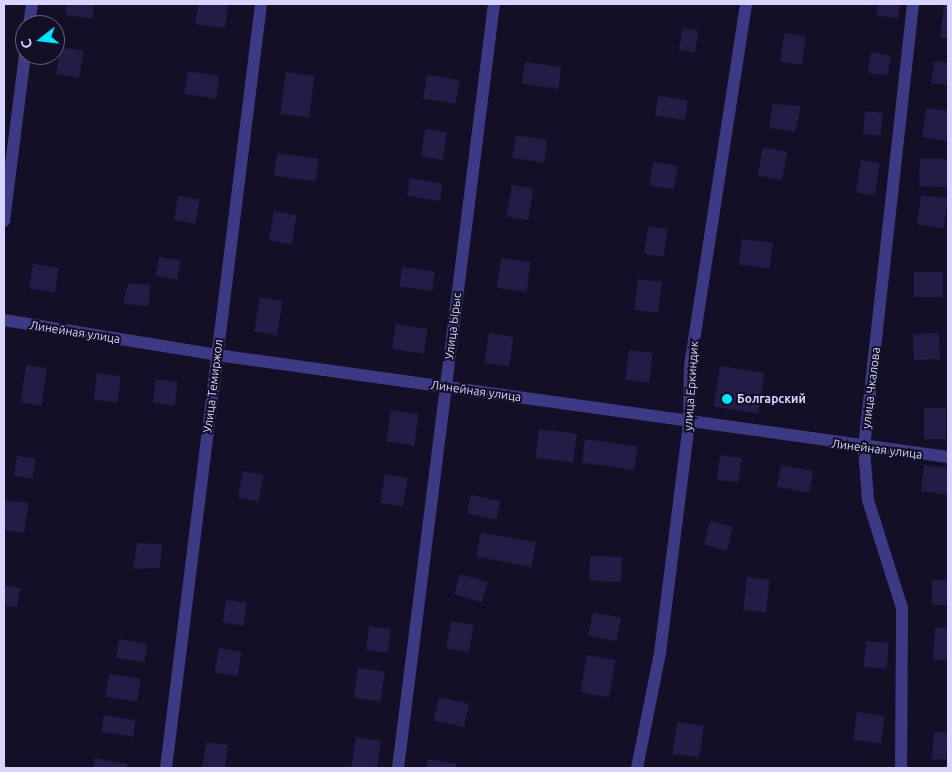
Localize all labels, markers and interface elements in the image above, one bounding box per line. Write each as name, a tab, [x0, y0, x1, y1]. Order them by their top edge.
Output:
north arrow	[15, 15, 65, 65]
text: С	[18, 37, 35, 50]
street label: Улица Ырыс	[442, 292, 464, 360]
street label: Линейная улица	[29, 318, 121, 346]
street label: Улица Темиржол	[200, 338, 226, 434]
street label: улица Еркиндик	[681, 341, 701, 431]
street label: улица Чкалова	[859, 346, 883, 430]
street label: Линейная улица	[430, 378, 522, 404]
place label: Болгарский	[737, 392, 806, 406]
marker: Болгарский	[721, 393, 733, 405]
street label: Линейная улица	[831, 436, 923, 462]

